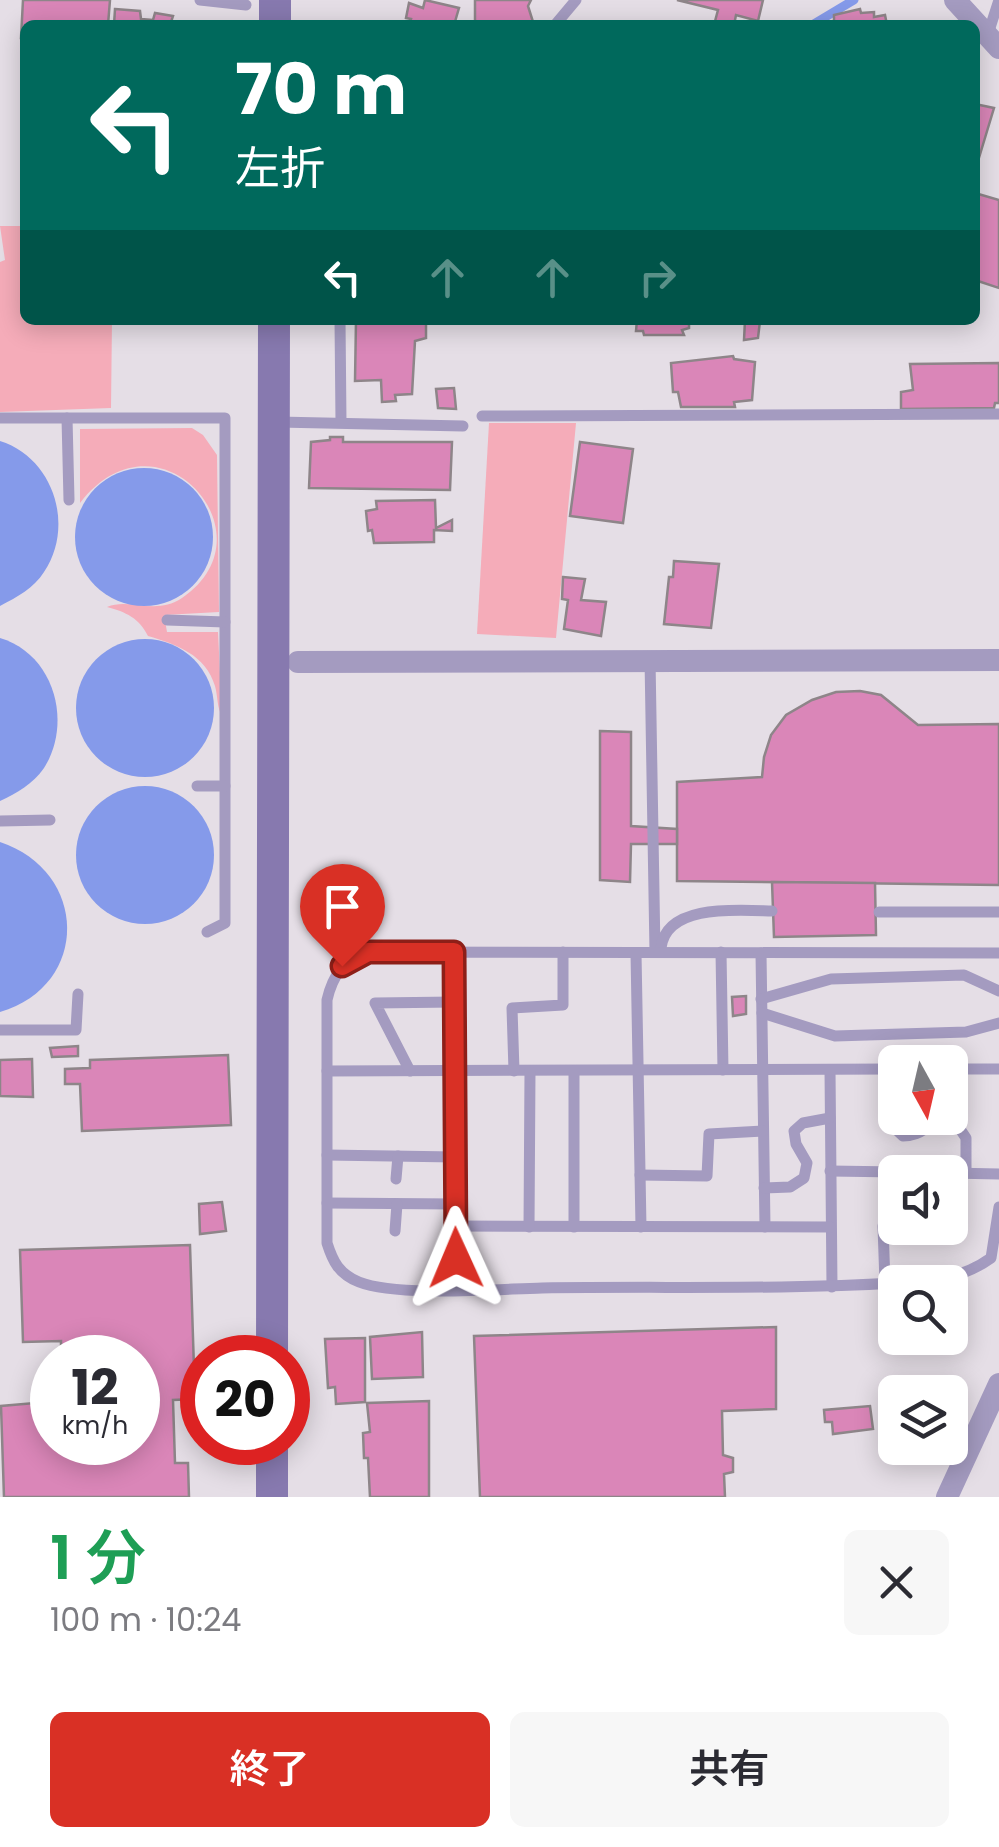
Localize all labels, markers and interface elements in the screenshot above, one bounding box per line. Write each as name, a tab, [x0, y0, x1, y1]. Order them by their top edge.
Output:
text: 70 m	[235, 40, 407, 139]
icon: left	[70, 60, 200, 190]
text: 左折	[235, 137, 325, 200]
icon: left	[315, 250, 370, 305]
icon: ahead	[420, 250, 475, 305]
icon: ahead	[525, 250, 580, 305]
icon: right	[630, 250, 685, 305]
pin	[300, 864, 385, 967]
icon: arrive	[315, 879, 370, 934]
north arrow	[878, 1045, 968, 1135]
map controls	[878, 1045, 968, 1465]
button: sound	[878, 1155, 968, 1245]
position arrow	[404, 1206, 508, 1310]
button: search	[878, 1265, 968, 1355]
speed limit sign: 20	[180, 1335, 310, 1465]
text: 12	[71, 1352, 119, 1423]
button: layers	[878, 1375, 968, 1465]
text: km/h	[62, 1408, 128, 1443]
text: 1 分	[50, 1516, 146, 1600]
button: close	[844, 1530, 949, 1635]
text: 100 m · 10:24	[50, 1597, 242, 1642]
button: 終了	[50, 1712, 490, 1827]
button: 共有	[510, 1712, 949, 1827]

